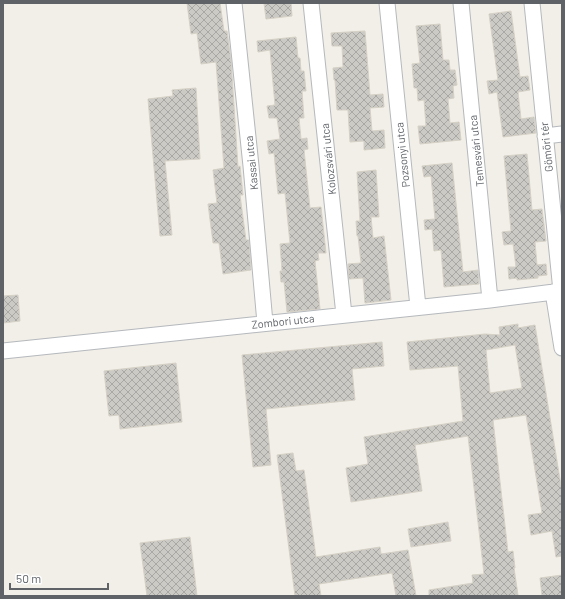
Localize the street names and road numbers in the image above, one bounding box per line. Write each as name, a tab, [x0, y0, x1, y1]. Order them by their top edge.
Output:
street label: Temesvári utca	[466, 115, 486, 187]
street label: Gömöri tér	[537, 121, 555, 173]
street label: Pozsonyi utca	[392, 122, 412, 188]
street label: Kolozsvári utca	[318, 123, 338, 195]
street label: Kassai utca	[242, 135, 260, 191]
street label: Zombori utca	[251, 311, 315, 331]

